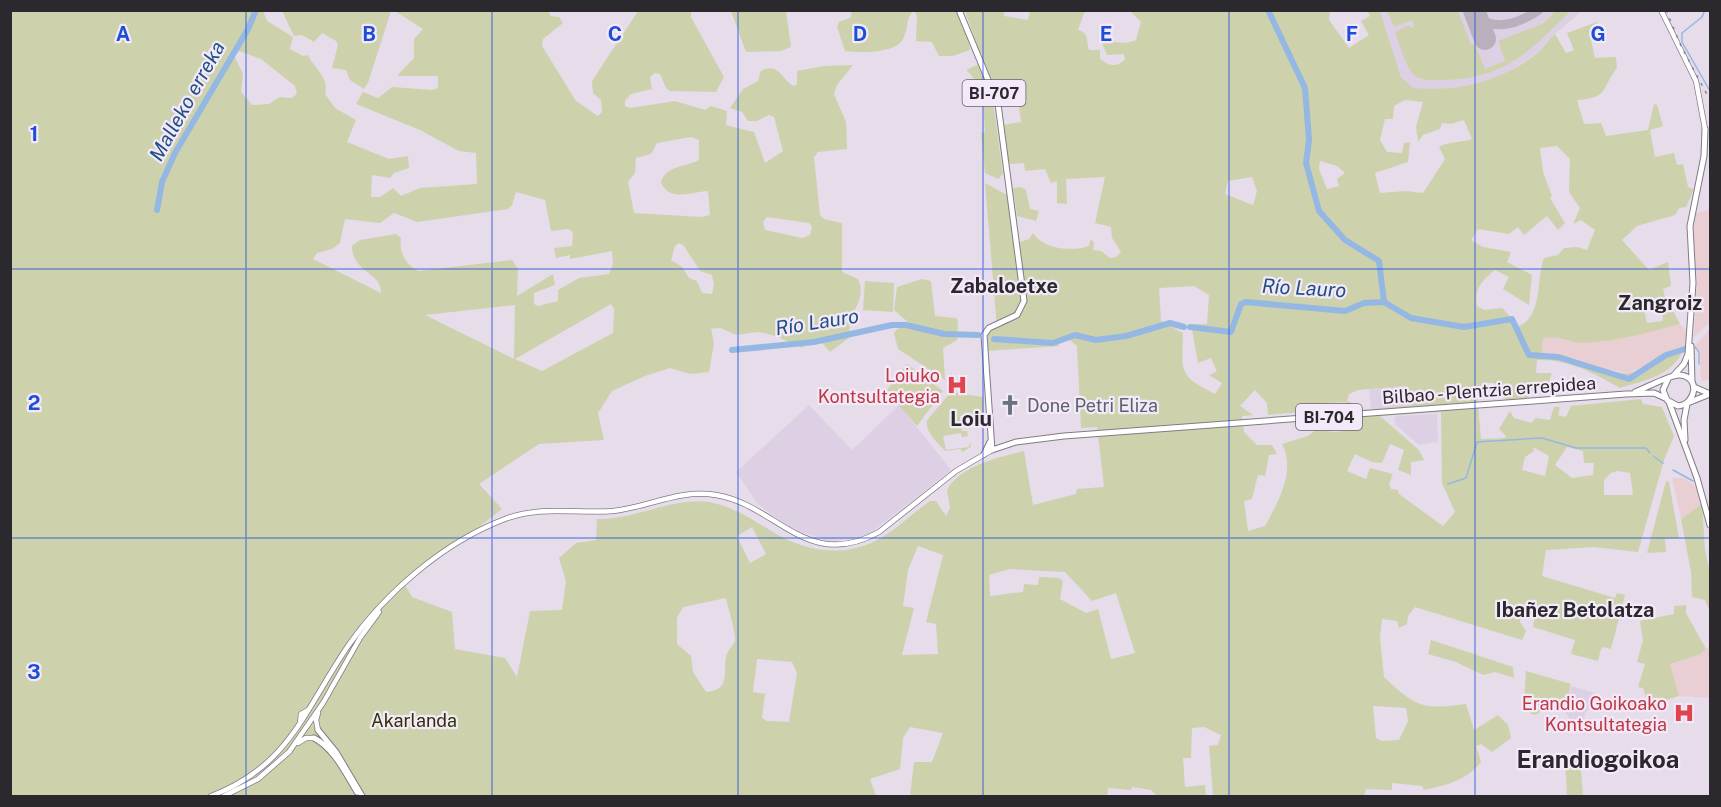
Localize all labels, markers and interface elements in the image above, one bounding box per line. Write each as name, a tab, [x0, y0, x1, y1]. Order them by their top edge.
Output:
text: A	[116, 22, 130, 46]
text: B	[362, 22, 376, 46]
text: C	[608, 22, 622, 46]
text: D	[853, 22, 867, 46]
text: E	[1100, 22, 1112, 46]
text: F	[1346, 22, 1358, 46]
text: G	[1590, 22, 1606, 46]
water label: Malleko erreka	[144, 37, 230, 165]
road number: BI-707	[962, 80, 1026, 106]
text: 1	[30, 122, 38, 146]
district label: Zabaloetxe	[950, 274, 1058, 298]
water label: Río Lauro	[1261, 274, 1347, 302]
district label: Zangroiz	[1618, 291, 1702, 315]
water label: Río Lauro	[773, 304, 861, 340]
place label: Loiuko Kontsultategia	[818, 365, 940, 407]
street label: Bilbao - Plentzia errepidea	[1381, 372, 1597, 408]
hospital icon: Loiuko Kontsultategia	[945, 373, 969, 397]
text: 2	[28, 391, 40, 415]
church icon: Done Petri Eliza	[998, 393, 1022, 417]
place label: Done Petri Eliza	[1027, 395, 1158, 416]
road number: BI-704	[1296, 404, 1362, 430]
district label: Loiu	[950, 406, 992, 431]
district label: Ibañez Betolatza	[1496, 598, 1654, 622]
text: 3	[27, 660, 41, 684]
place label: Erandio Goikoako Kontsultategia	[1522, 693, 1667, 735]
hospital icon: Erandio Goikoako Kontsultategia	[1672, 701, 1696, 725]
park label: Akarlanda	[371, 710, 457, 731]
district label: Erandiogoikoa	[1517, 745, 1679, 773]

